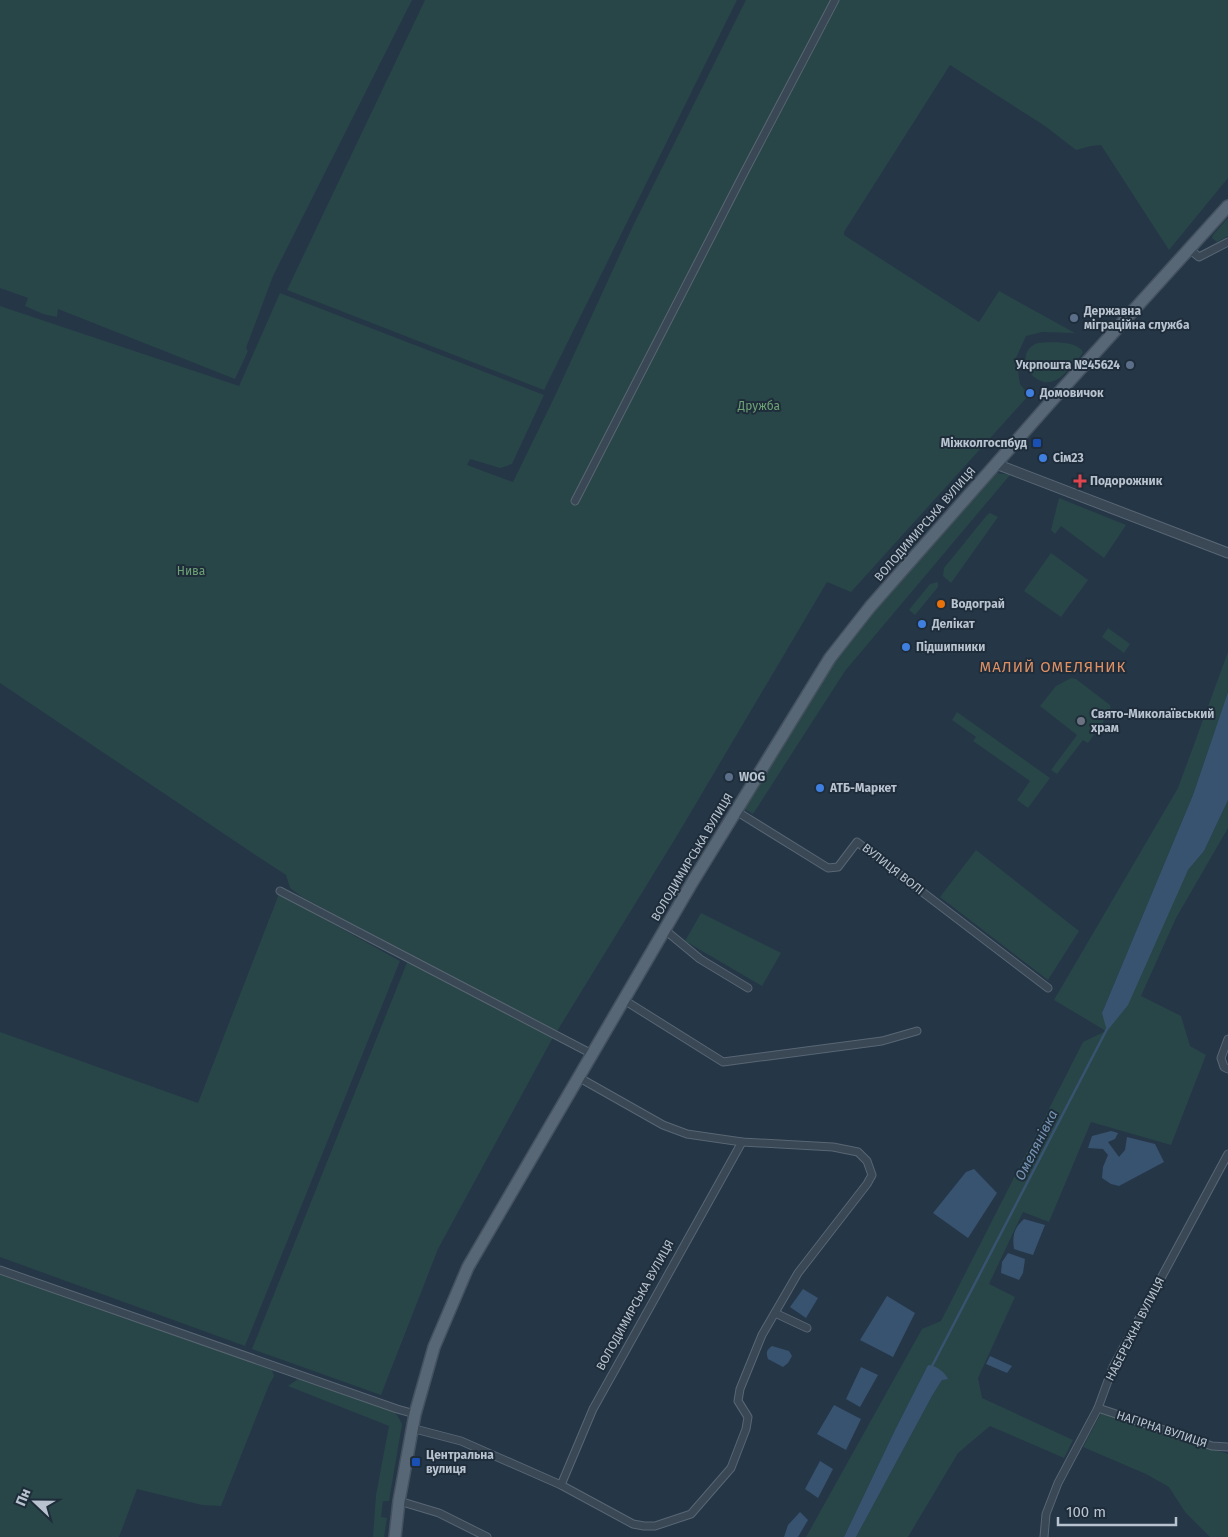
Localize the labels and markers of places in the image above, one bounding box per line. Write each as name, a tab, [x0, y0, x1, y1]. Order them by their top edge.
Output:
place label: Державна міграційна служба	[1083, 304, 1190, 332]
marker: Державна міграційна служба	[1068, 312, 1080, 324]
place label: Укрпошта №45624	[1015, 358, 1120, 372]
marker: Укрпошта №45624	[1124, 359, 1136, 371]
place label: Домовичок	[1039, 386, 1104, 400]
marker: Домовичок	[1024, 387, 1036, 399]
place label: Міжколгоспбуд	[941, 436, 1027, 450]
marker: Міжколгоспбуд	[1031, 437, 1043, 449]
place label: Сім23	[1053, 451, 1084, 465]
marker: Сім23	[1037, 452, 1049, 464]
place label: Подорожник	[1090, 474, 1163, 488]
marker: Подорожник	[1074, 475, 1086, 487]
place label: Водограй	[951, 597, 1005, 611]
marker: Водограй	[935, 598, 947, 610]
place label: Делікат	[931, 617, 975, 631]
marker: Делікат	[916, 618, 928, 630]
place label: Підшипники	[916, 640, 985, 654]
marker: Підшипники	[900, 641, 912, 653]
place label: Свято-Миколаївський храм	[1090, 707, 1214, 735]
marker: Свято-Миколаївський храм	[1075, 715, 1087, 727]
place label: WOG	[739, 770, 765, 784]
marker: WOG	[723, 771, 735, 783]
place label: АТБ-Маркет	[829, 781, 897, 795]
marker: АТБ-Маркет	[814, 782, 826, 794]
place label: Центральна вулиця	[426, 1448, 494, 1476]
marker: Центральна вулиця	[410, 1456, 422, 1468]

